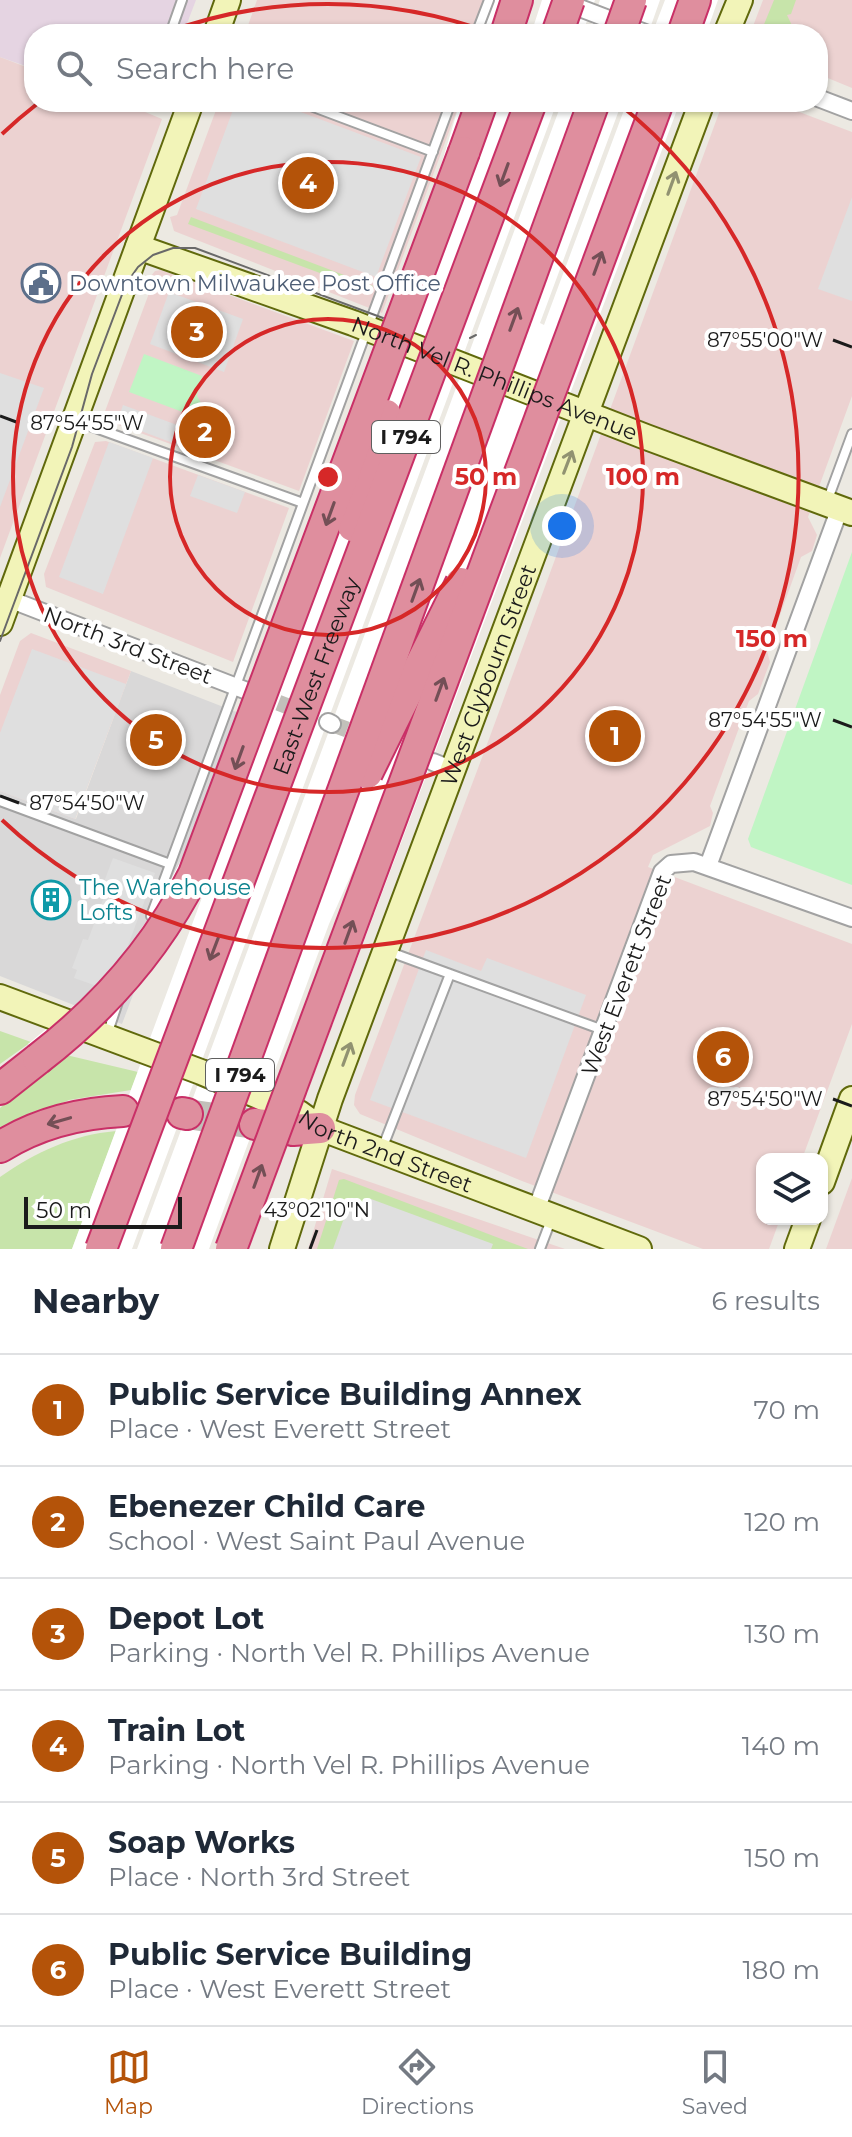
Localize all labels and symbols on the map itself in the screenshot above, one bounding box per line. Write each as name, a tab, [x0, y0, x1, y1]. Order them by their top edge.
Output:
pin: 4	[282, 153, 334, 213]
one-way arrow	[496, 162, 510, 187]
one-way arrow	[666, 171, 680, 196]
one-way arrow	[592, 251, 606, 276]
public building icon: Downtown Milwaukee Post Office	[20, 262, 62, 304]
place label: Downtown Milwaukee Post Office	[69, 270, 441, 297]
pin: 3	[171, 302, 223, 362]
one-way arrow	[508, 307, 523, 332]
street label: North Vel R. Phillips Avenue	[348, 311, 641, 446]
text: 87°55'00"W	[707, 328, 823, 352]
pin: 2	[179, 402, 231, 462]
text: 87°54'55"W	[30, 411, 144, 435]
road number: I 794	[372, 421, 440, 453]
one-way arrow	[562, 450, 576, 474]
text: 50 m	[455, 462, 517, 491]
text: 100 m	[606, 462, 680, 491]
centre of rings	[314, 463, 342, 491]
one-way arrow	[322, 501, 336, 526]
your location	[542, 506, 582, 546]
street label: West Clybourn Street	[435, 560, 542, 790]
street label: East-West Freeway	[267, 573, 366, 779]
one-way arrow	[410, 578, 424, 603]
street label: North 3rd Street	[40, 601, 216, 690]
text: 150 m	[736, 624, 808, 653]
one-way arrow	[434, 677, 448, 702]
pin: 1	[589, 706, 641, 766]
text: 87°54'55"W	[708, 708, 822, 732]
pin: 5	[130, 710, 182, 770]
one-way arrow	[231, 745, 245, 770]
text: 87°54'50"W	[29, 791, 145, 815]
street label: West Everett Street	[576, 871, 677, 1079]
place label: The Warehouse Lofts	[79, 874, 251, 926]
building icon: The Warehouse Lofts	[30, 879, 72, 921]
one-way arrow	[343, 920, 357, 945]
one-way arrow	[206, 936, 220, 961]
pin: 6	[697, 1027, 749, 1087]
one-way arrow	[341, 1043, 355, 1067]
road number: I 794	[206, 1059, 274, 1091]
text: 87°54'50"W	[707, 1087, 823, 1111]
street label: North 2nd Street	[293, 1104, 476, 1199]
one-way arrow	[47, 1114, 73, 1129]
one-way arrow	[252, 1164, 266, 1189]
scale bar	[24, 1193, 182, 1229]
text: 43°02'10"N	[264, 1198, 370, 1222]

